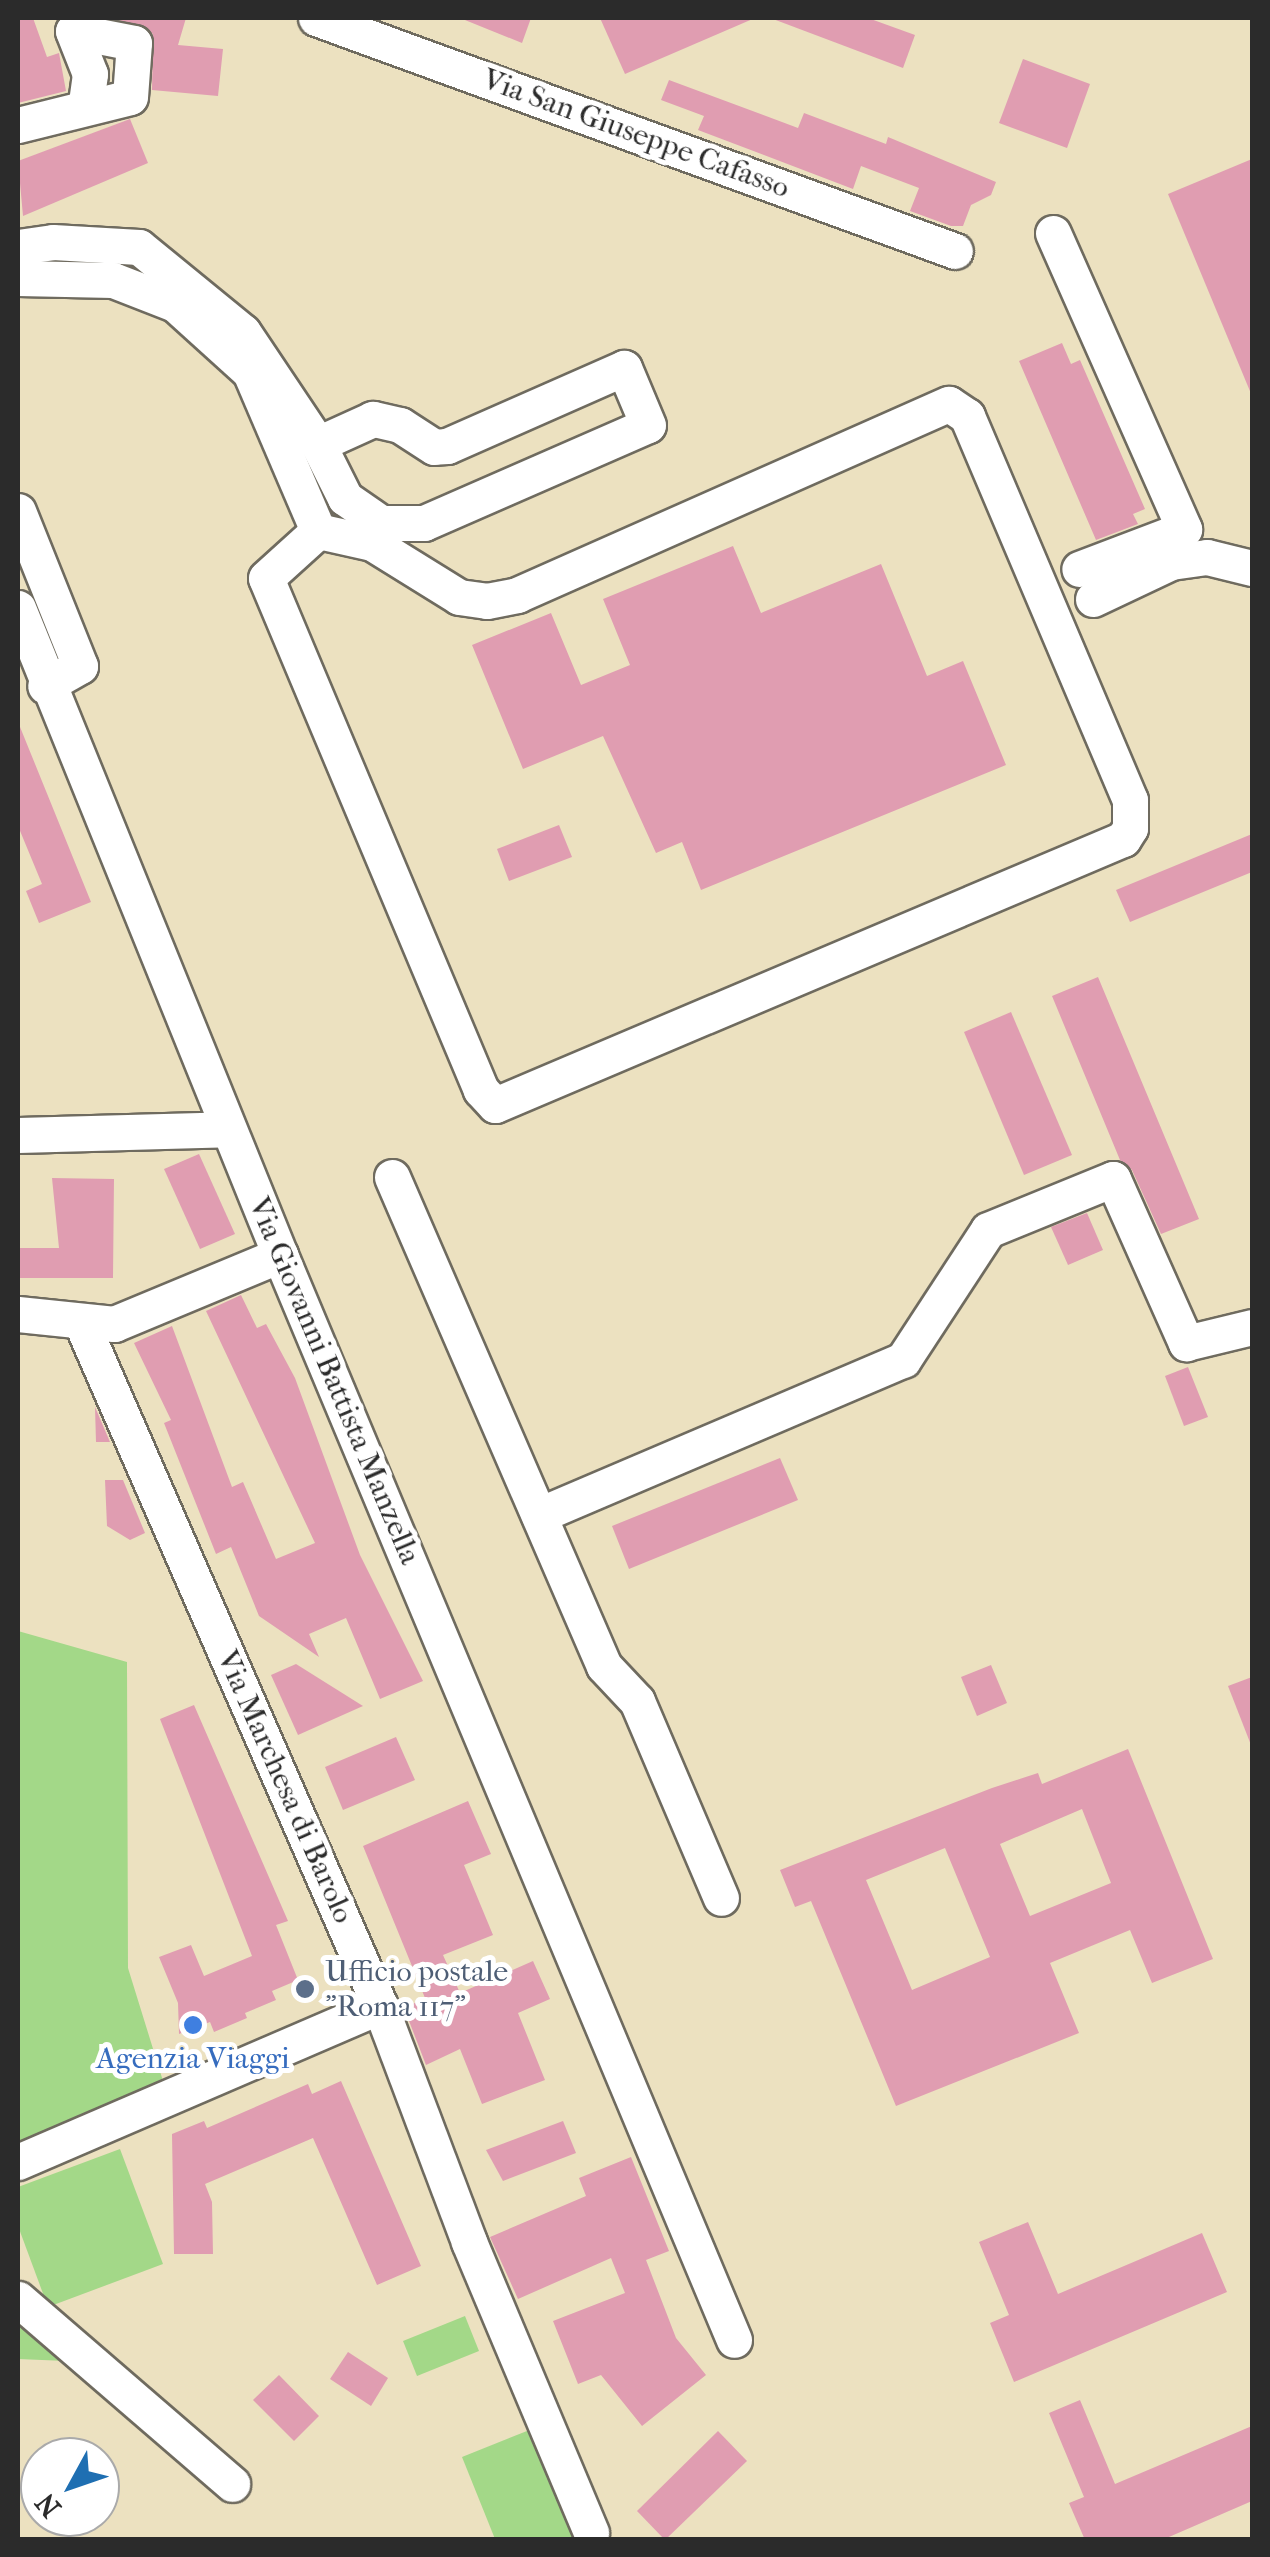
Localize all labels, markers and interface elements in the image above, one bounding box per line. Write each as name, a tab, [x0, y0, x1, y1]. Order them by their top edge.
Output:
street label: Via San Giuseppe Cafasso	[478, 62, 794, 206]
street label: Via Giovanni Battista Manzella	[240, 1192, 428, 1570]
street label: Via Marchesa di Barolo	[209, 1645, 361, 1929]
place label: Ufficio postale "Roma 117"	[325, 1954, 508, 2024]
marker: Ufficio postale "Roma 117"	[294, 1978, 316, 2000]
marker: Agenzia Viaggi	[182, 2014, 204, 2036]
place label: Agenzia Viaggi	[96, 2041, 290, 2077]
north arrow	[20, 2437, 120, 2537]
text: N	[29, 2487, 68, 2524]

